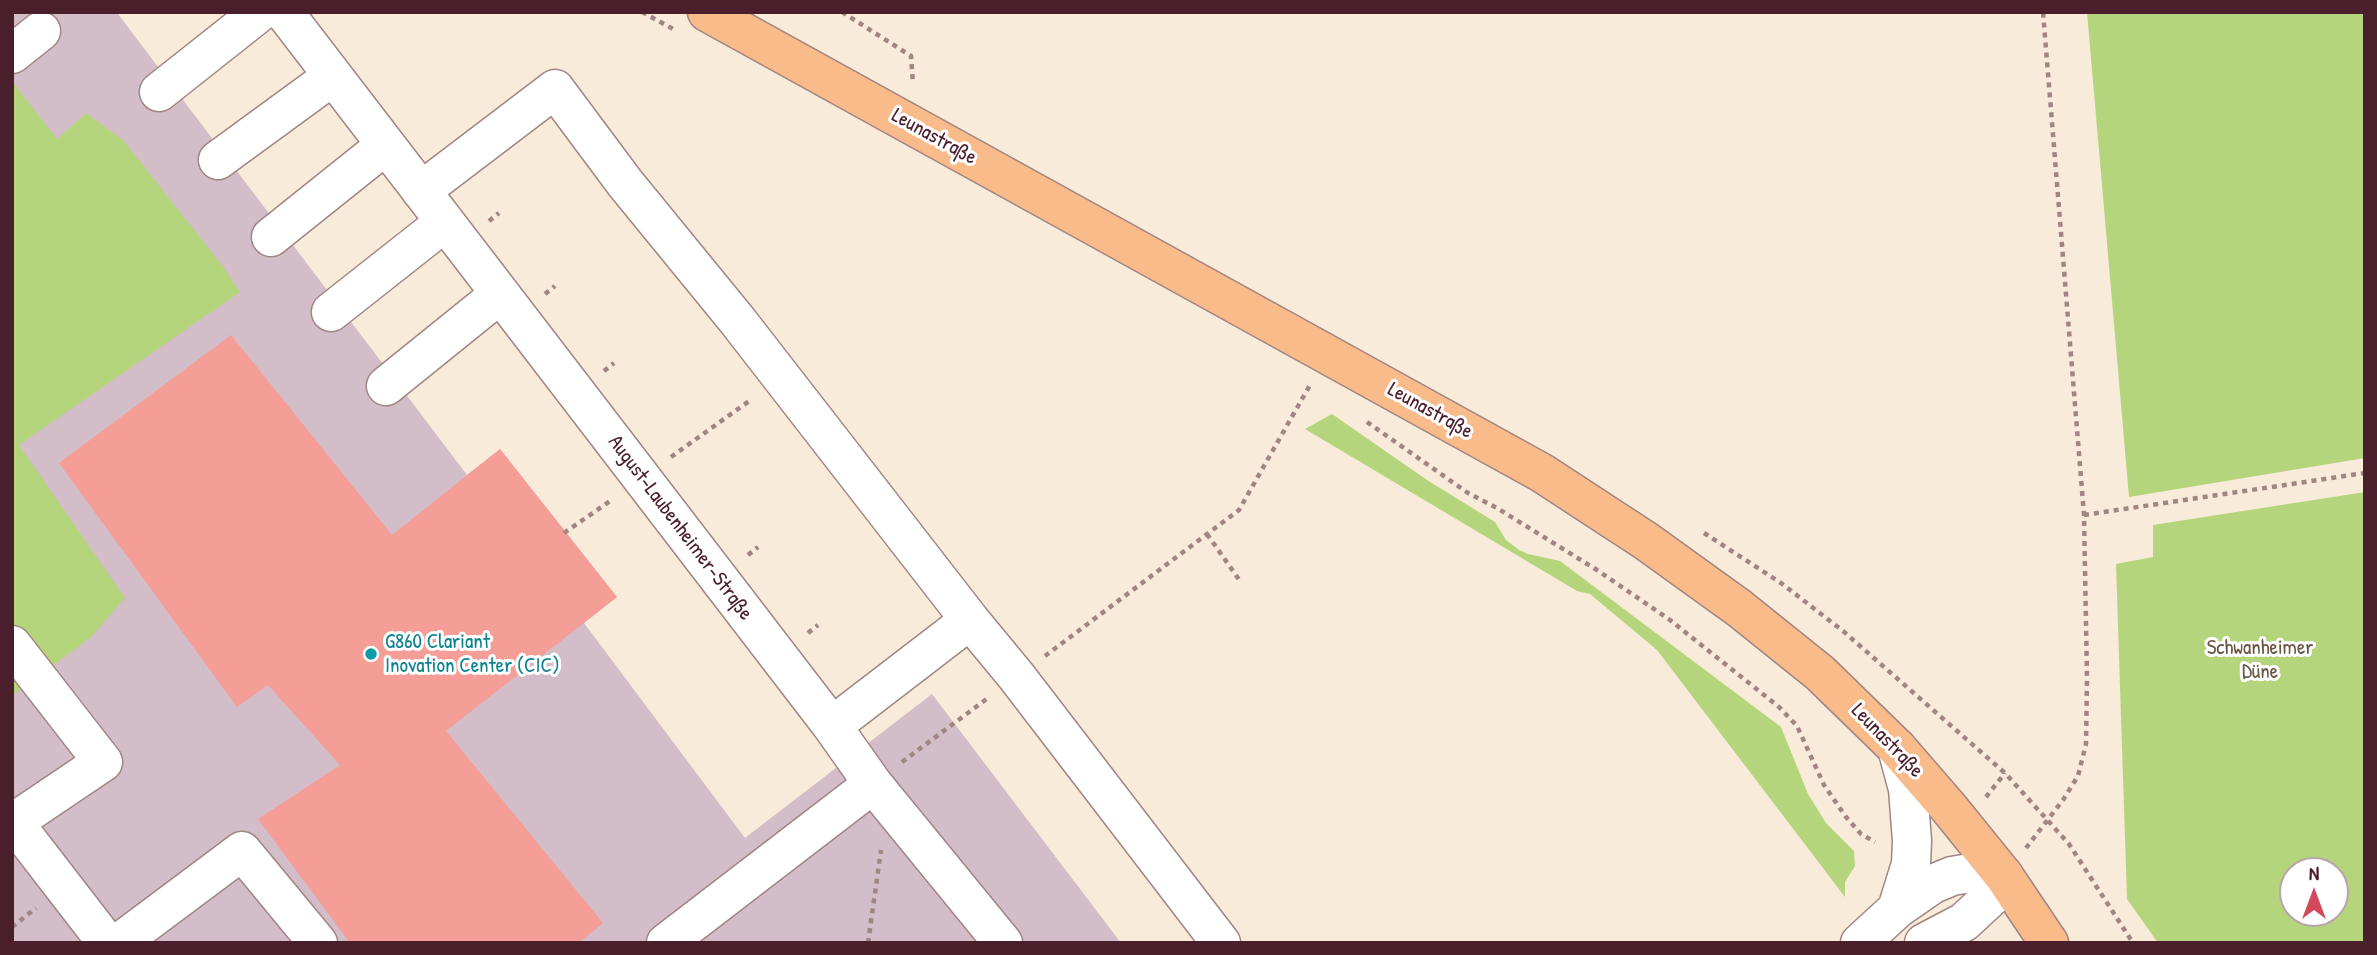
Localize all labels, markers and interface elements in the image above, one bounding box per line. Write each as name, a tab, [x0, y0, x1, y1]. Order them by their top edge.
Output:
street label: Leunastraße	[887, 103, 981, 171]
street label: Leunastraße	[1383, 377, 1477, 445]
street label: August-Laubenheimer-Straße	[602, 431, 758, 625]
place label: G860 Clariant Inovation Center (CIC)	[385, 629, 560, 679]
park label: Schwanheimer Düne	[2207, 635, 2313, 685]
marker: G860 Clariant Inovation Center (CIC)	[363, 646, 379, 662]
street label: Leunastraße	[1846, 699, 1928, 783]
north arrow	[2279, 857, 2349, 927]
text: N	[2309, 860, 2319, 886]

